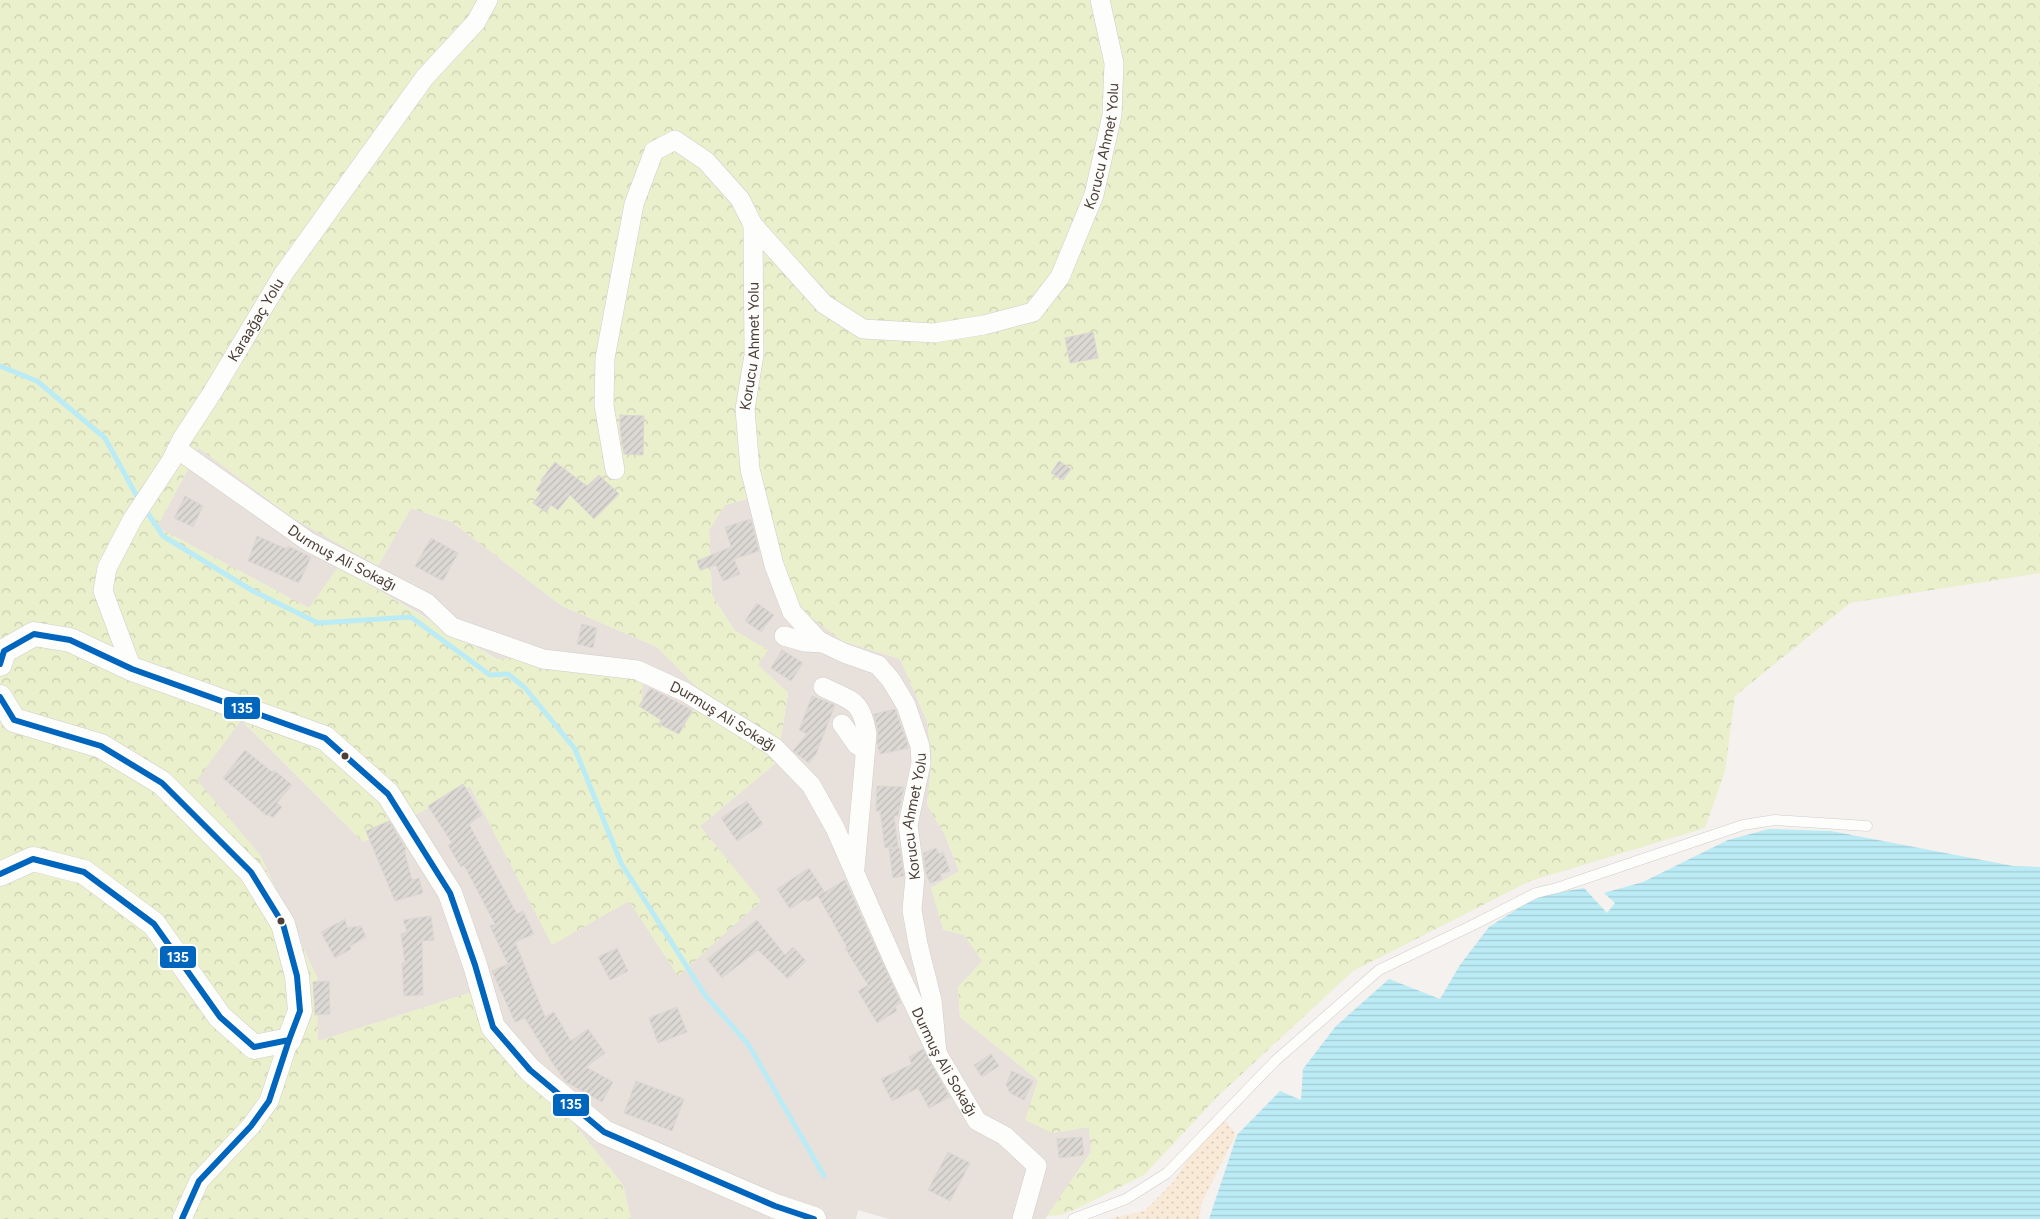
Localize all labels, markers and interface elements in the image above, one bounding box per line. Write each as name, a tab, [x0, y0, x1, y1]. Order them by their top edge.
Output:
street label: Korucu Ahmet Yolu	[1080, 83, 1122, 212]
street label: Karaağaç Yolu	[224, 275, 288, 365]
street label: Korucu Ahmet Yolu	[736, 282, 763, 412]
street label: Durmuş Ali Sokağı	[284, 521, 399, 595]
street label: Durmuş Ali Sokağı	[667, 677, 780, 755]
line badge: 135	[223, 696, 261, 720]
text: 135	[231, 700, 253, 717]
unlabelled marker	[340, 751, 350, 761]
street label: Korucu Ahmet Yolu	[898, 752, 930, 881]
unlabelled marker	[276, 916, 286, 926]
line badge: 135	[159, 945, 197, 969]
text: 135	[167, 949, 189, 966]
street label: Durmuş Ali Sokağı	[908, 1004, 981, 1119]
line badge: 135	[552, 1093, 590, 1117]
text: 135	[560, 1096, 582, 1113]

